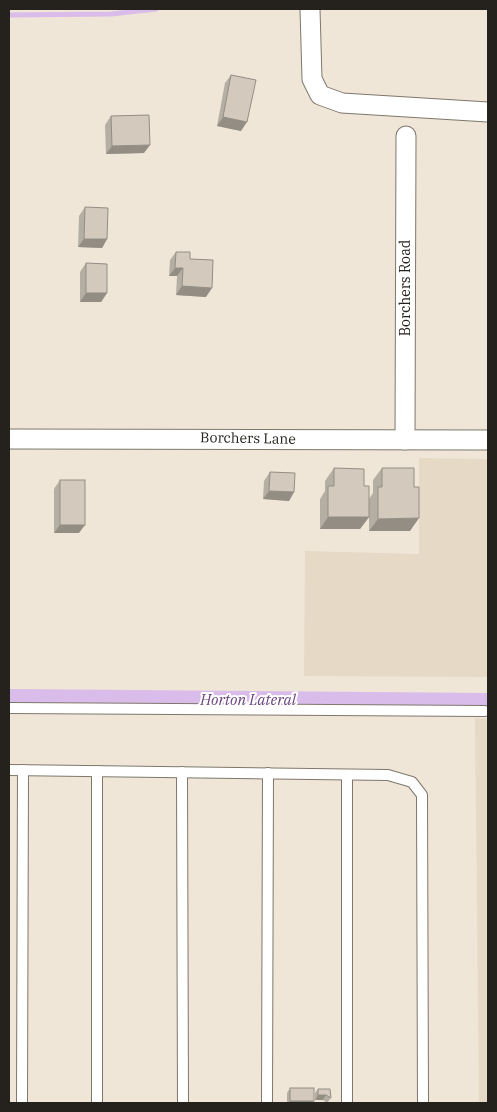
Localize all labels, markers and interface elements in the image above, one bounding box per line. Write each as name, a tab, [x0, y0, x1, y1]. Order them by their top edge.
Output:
street label: Borchers Road	[396, 239, 414, 336]
street label: Borchers Lane	[200, 428, 296, 448]
water label: Horton Lateral	[199, 690, 297, 709]

